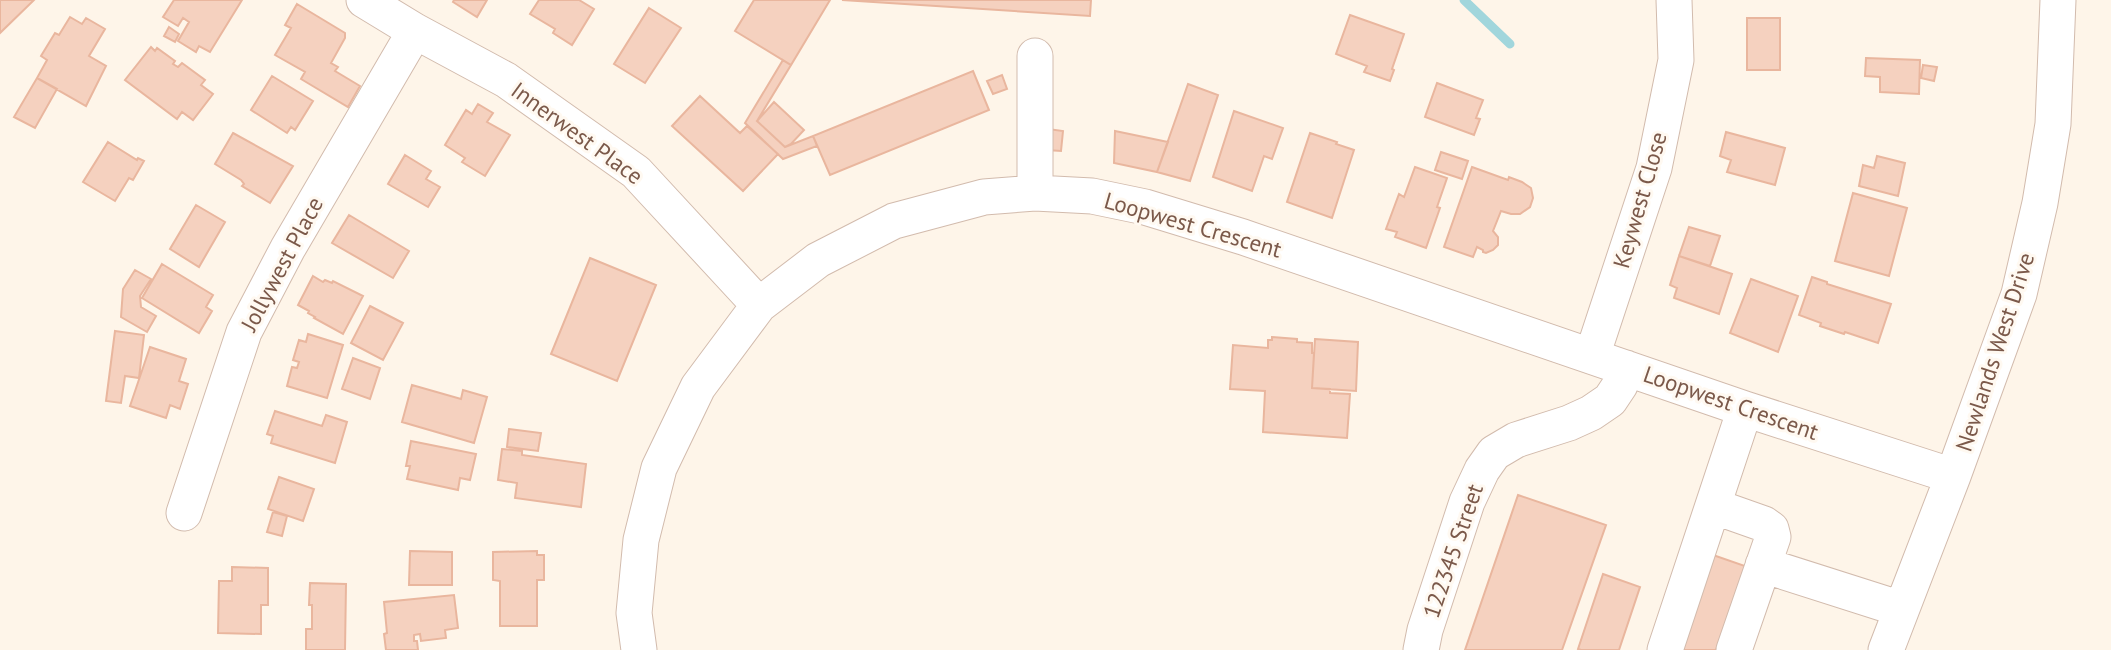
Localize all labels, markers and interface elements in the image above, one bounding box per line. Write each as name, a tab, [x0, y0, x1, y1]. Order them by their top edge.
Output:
street label: Innerwest Place	[506, 75, 649, 190]
street label: Keywest Close	[1606, 128, 1673, 271]
street label: Loopwest Crescent	[1101, 185, 1285, 264]
street label: Jollywest Place	[234, 192, 329, 337]
street label: Newlands West Drive	[1949, 249, 2040, 455]
street label: Loopwest Crescent	[1640, 359, 1823, 446]
street label: 122345 Street	[1416, 480, 1489, 622]

